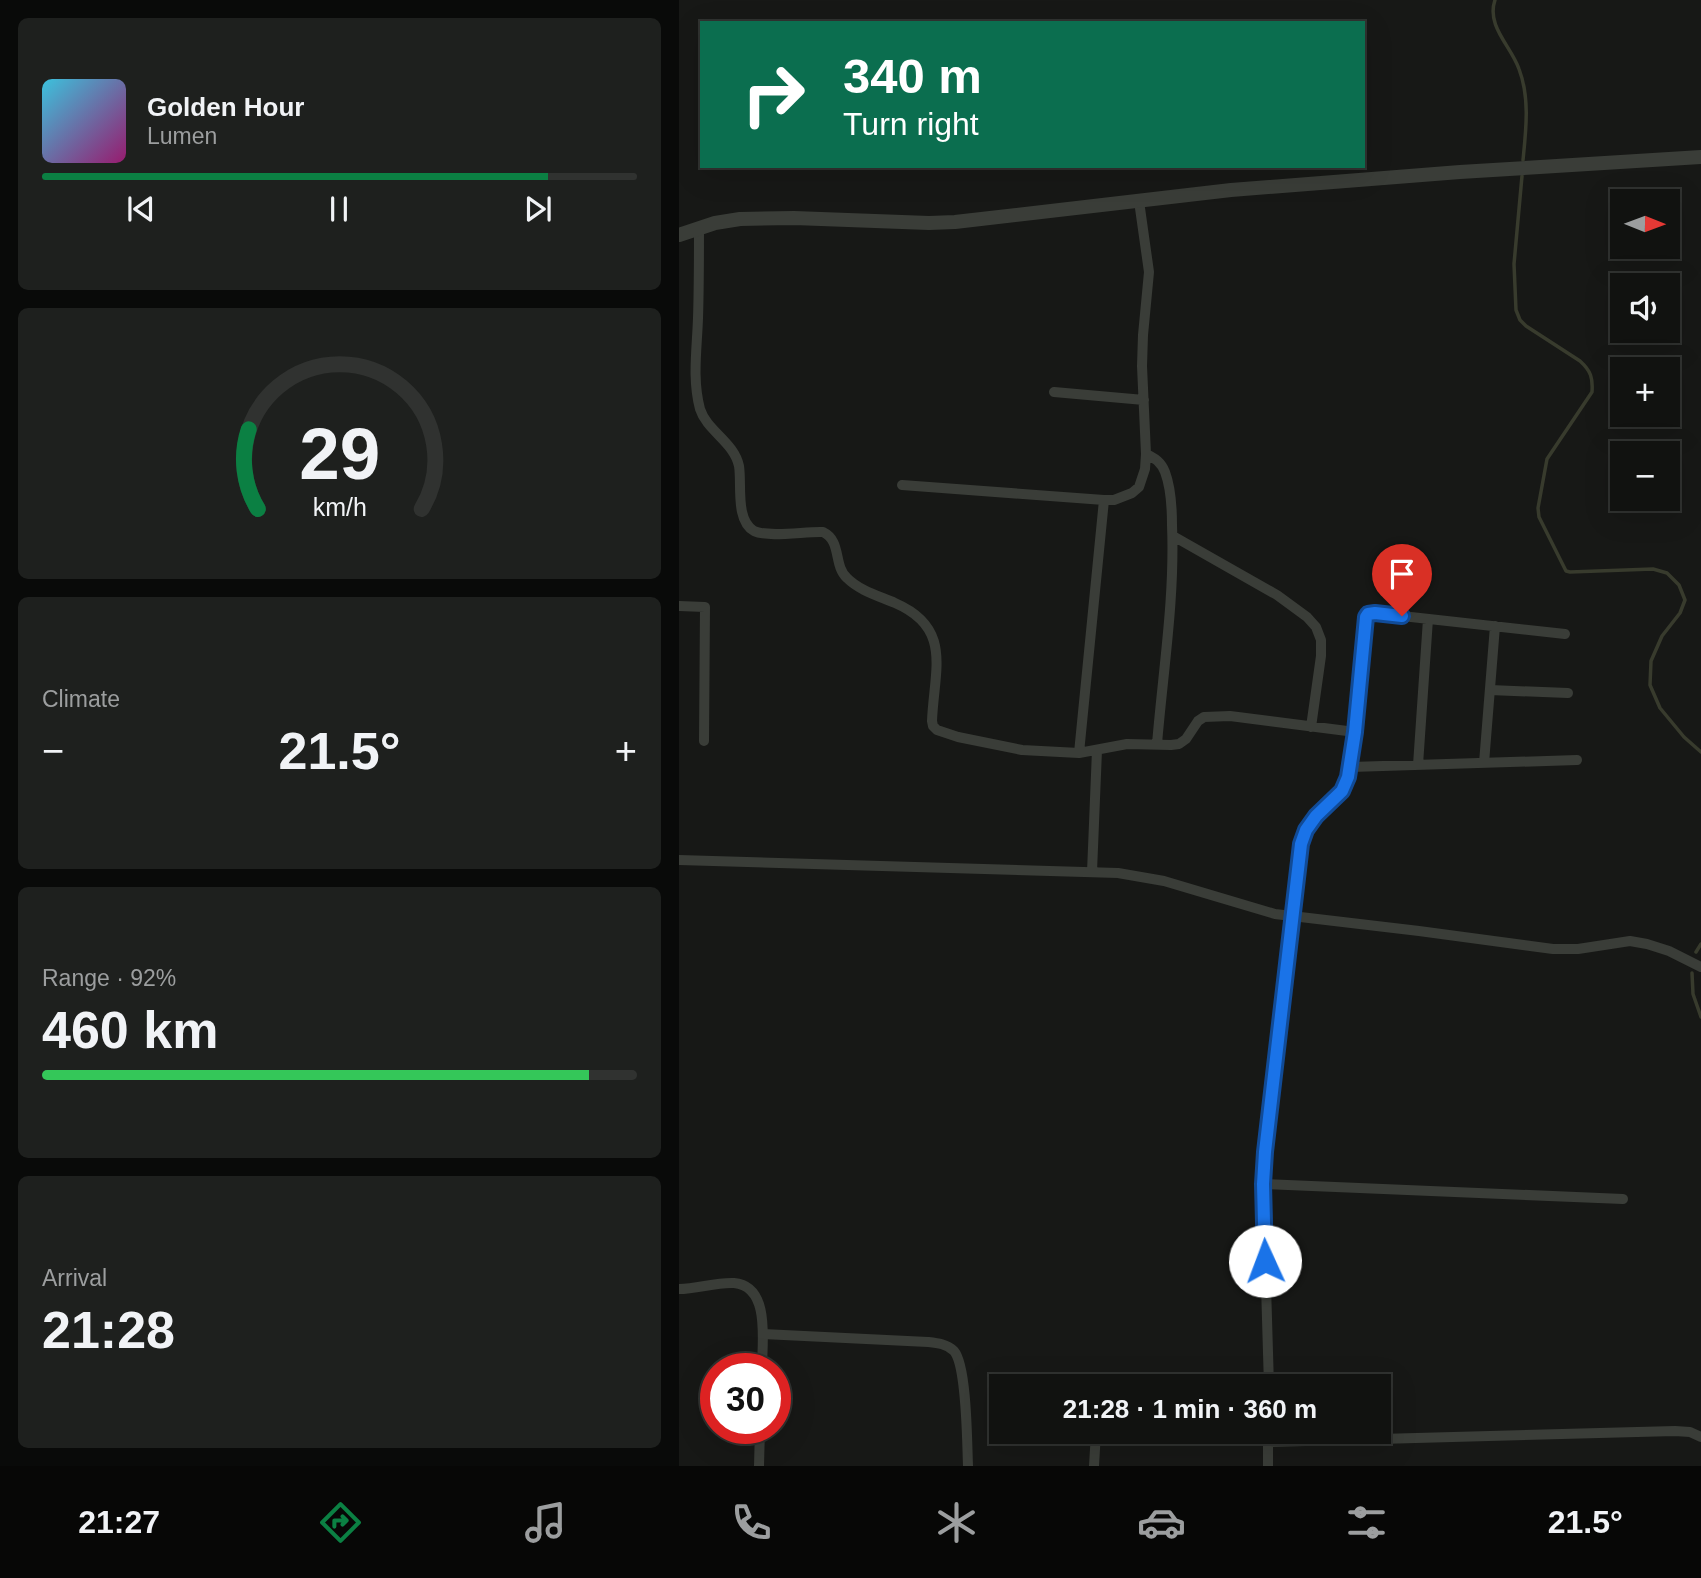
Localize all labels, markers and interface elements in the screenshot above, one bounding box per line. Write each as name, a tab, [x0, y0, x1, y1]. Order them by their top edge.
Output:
icon: right	[728, 49, 819, 140]
text: 340 m	[843, 49, 982, 103]
text: Golden Hour	[147, 92, 304, 122]
text: Turn right	[843, 106, 979, 142]
text: Lumen	[147, 123, 217, 149]
north arrow	[1610, 189, 1680, 259]
map controls	[1610, 189, 1680, 511]
icon: previous	[122, 190, 160, 228]
icon: pause	[320, 190, 358, 228]
icon: next	[519, 190, 557, 228]
button: sound	[1610, 273, 1680, 343]
button: +	[1610, 357, 1680, 427]
text: 29	[299, 414, 380, 495]
button: −	[1610, 441, 1680, 511]
text: km/h	[312, 493, 367, 521]
pin	[1372, 544, 1432, 616]
icon: arrive	[1383, 555, 1421, 593]
text: Climate	[42, 686, 120, 712]
text: 21.5°	[278, 722, 401, 780]
text: −	[42, 730, 64, 772]
text: +	[615, 730, 637, 772]
text: Range · 92%	[42, 965, 176, 991]
text: 460 km	[42, 1001, 218, 1059]
position arrow	[1228, 1224, 1302, 1298]
text: Arrival	[42, 1265, 107, 1291]
text: 21:28	[42, 1301, 175, 1359]
speed limit sign: 30	[700, 1353, 791, 1444]
text: 21:28 · 1 min · 360 m	[1063, 1394, 1317, 1424]
icon: directions	[316, 1498, 365, 1547]
icon: music	[521, 1498, 570, 1547]
icon: phone	[727, 1498, 776, 1547]
icon: climate	[932, 1498, 981, 1547]
icon: car	[1137, 1498, 1186, 1547]
icon: filters	[1342, 1498, 1391, 1547]
text: 21:27	[78, 1504, 160, 1540]
text: 21.5°	[1548, 1504, 1623, 1540]

